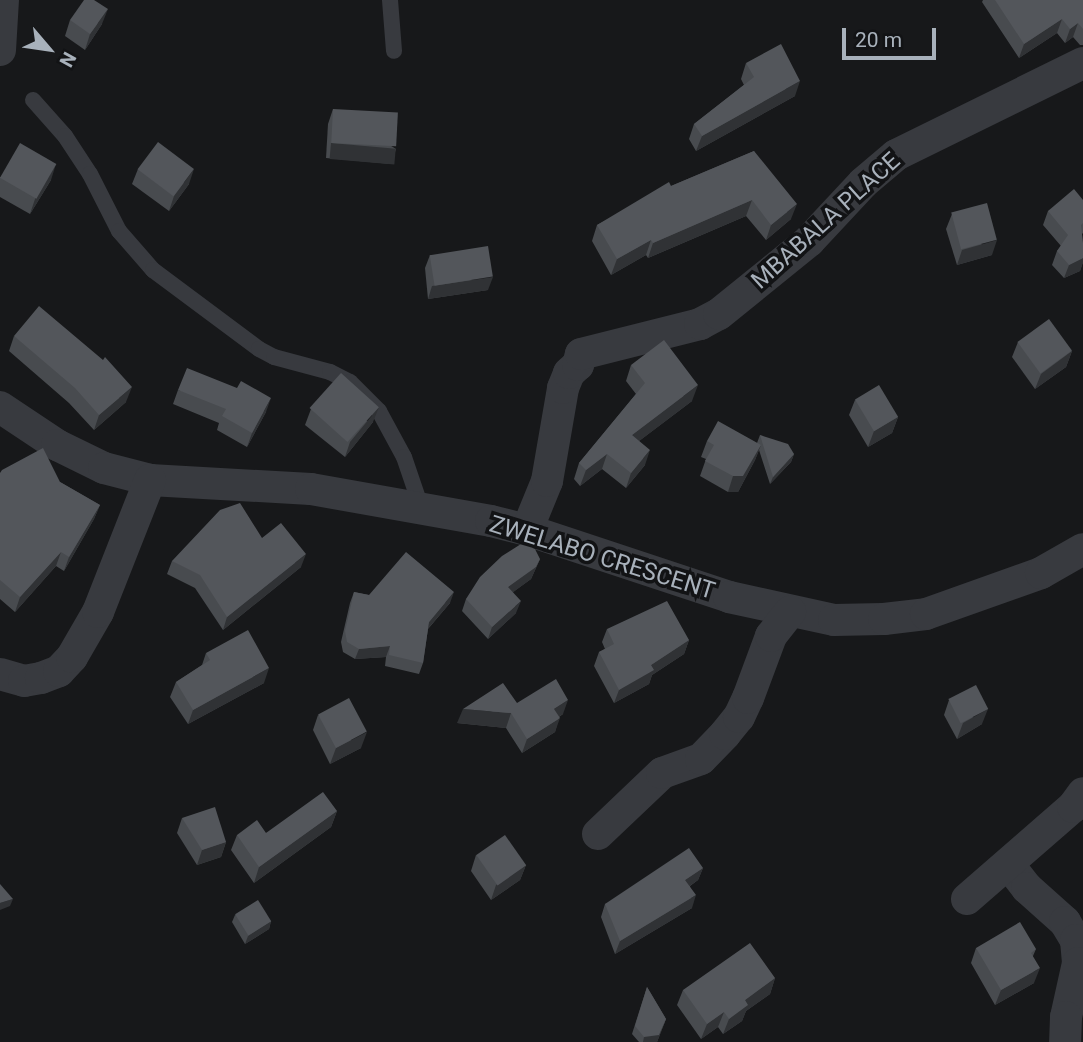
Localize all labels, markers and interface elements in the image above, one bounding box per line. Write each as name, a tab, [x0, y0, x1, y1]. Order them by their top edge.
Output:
north arrow	[14, 14, 84, 84]
scale bar	[845, 14, 940, 58]
text: 20 m	[855, 28, 902, 52]
text: N	[54, 48, 81, 71]
street label: MBABALA PLACE	[746, 147, 906, 295]
street label: ZWELABO CRESCENT	[486, 510, 718, 606]

